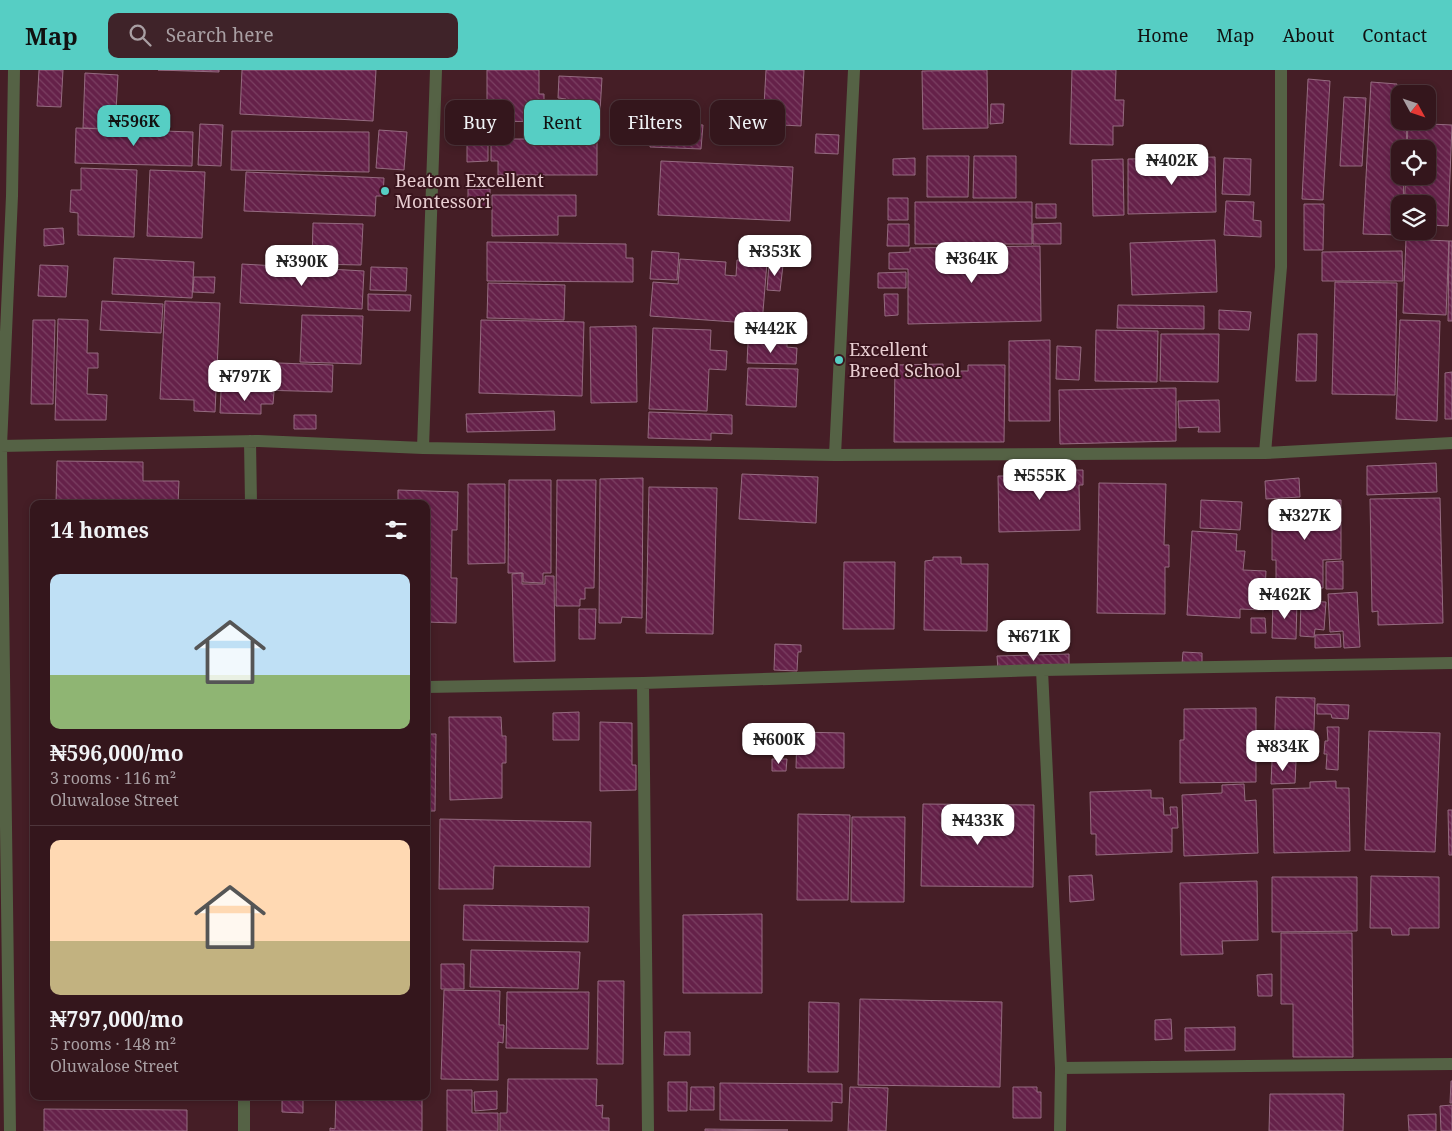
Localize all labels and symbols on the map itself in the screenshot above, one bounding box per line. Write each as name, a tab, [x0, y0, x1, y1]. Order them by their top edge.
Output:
north arrow	[1391, 85, 1436, 130]
pin: ₦596K	[99, 104, 169, 147]
pin: ₦402K	[1137, 144, 1207, 186]
place label: Beatom Excellent Montessori	[395, 168, 544, 213]
marker: Beatom Excellent Montessori	[379, 185, 391, 197]
pin: ₦353K	[740, 234, 810, 277]
pin: ₦364K	[937, 242, 1007, 284]
pin: ₦390K	[267, 244, 337, 287]
pin: ₦442K	[736, 312, 806, 354]
place label: Excellent Breed School	[849, 337, 961, 382]
marker: Excellent Breed School	[833, 354, 845, 366]
pin: ₦797K	[210, 360, 280, 402]
pin: ₦555K	[1005, 458, 1075, 501]
pin: ₦327K	[1270, 498, 1340, 541]
pin: ₦462K	[1250, 578, 1320, 620]
pin: ₦671K	[999, 620, 1069, 662]
pin: ₦600K	[744, 722, 814, 765]
pin: ₦834K	[1248, 730, 1318, 772]
pin: ₦433K	[943, 804, 1013, 846]

